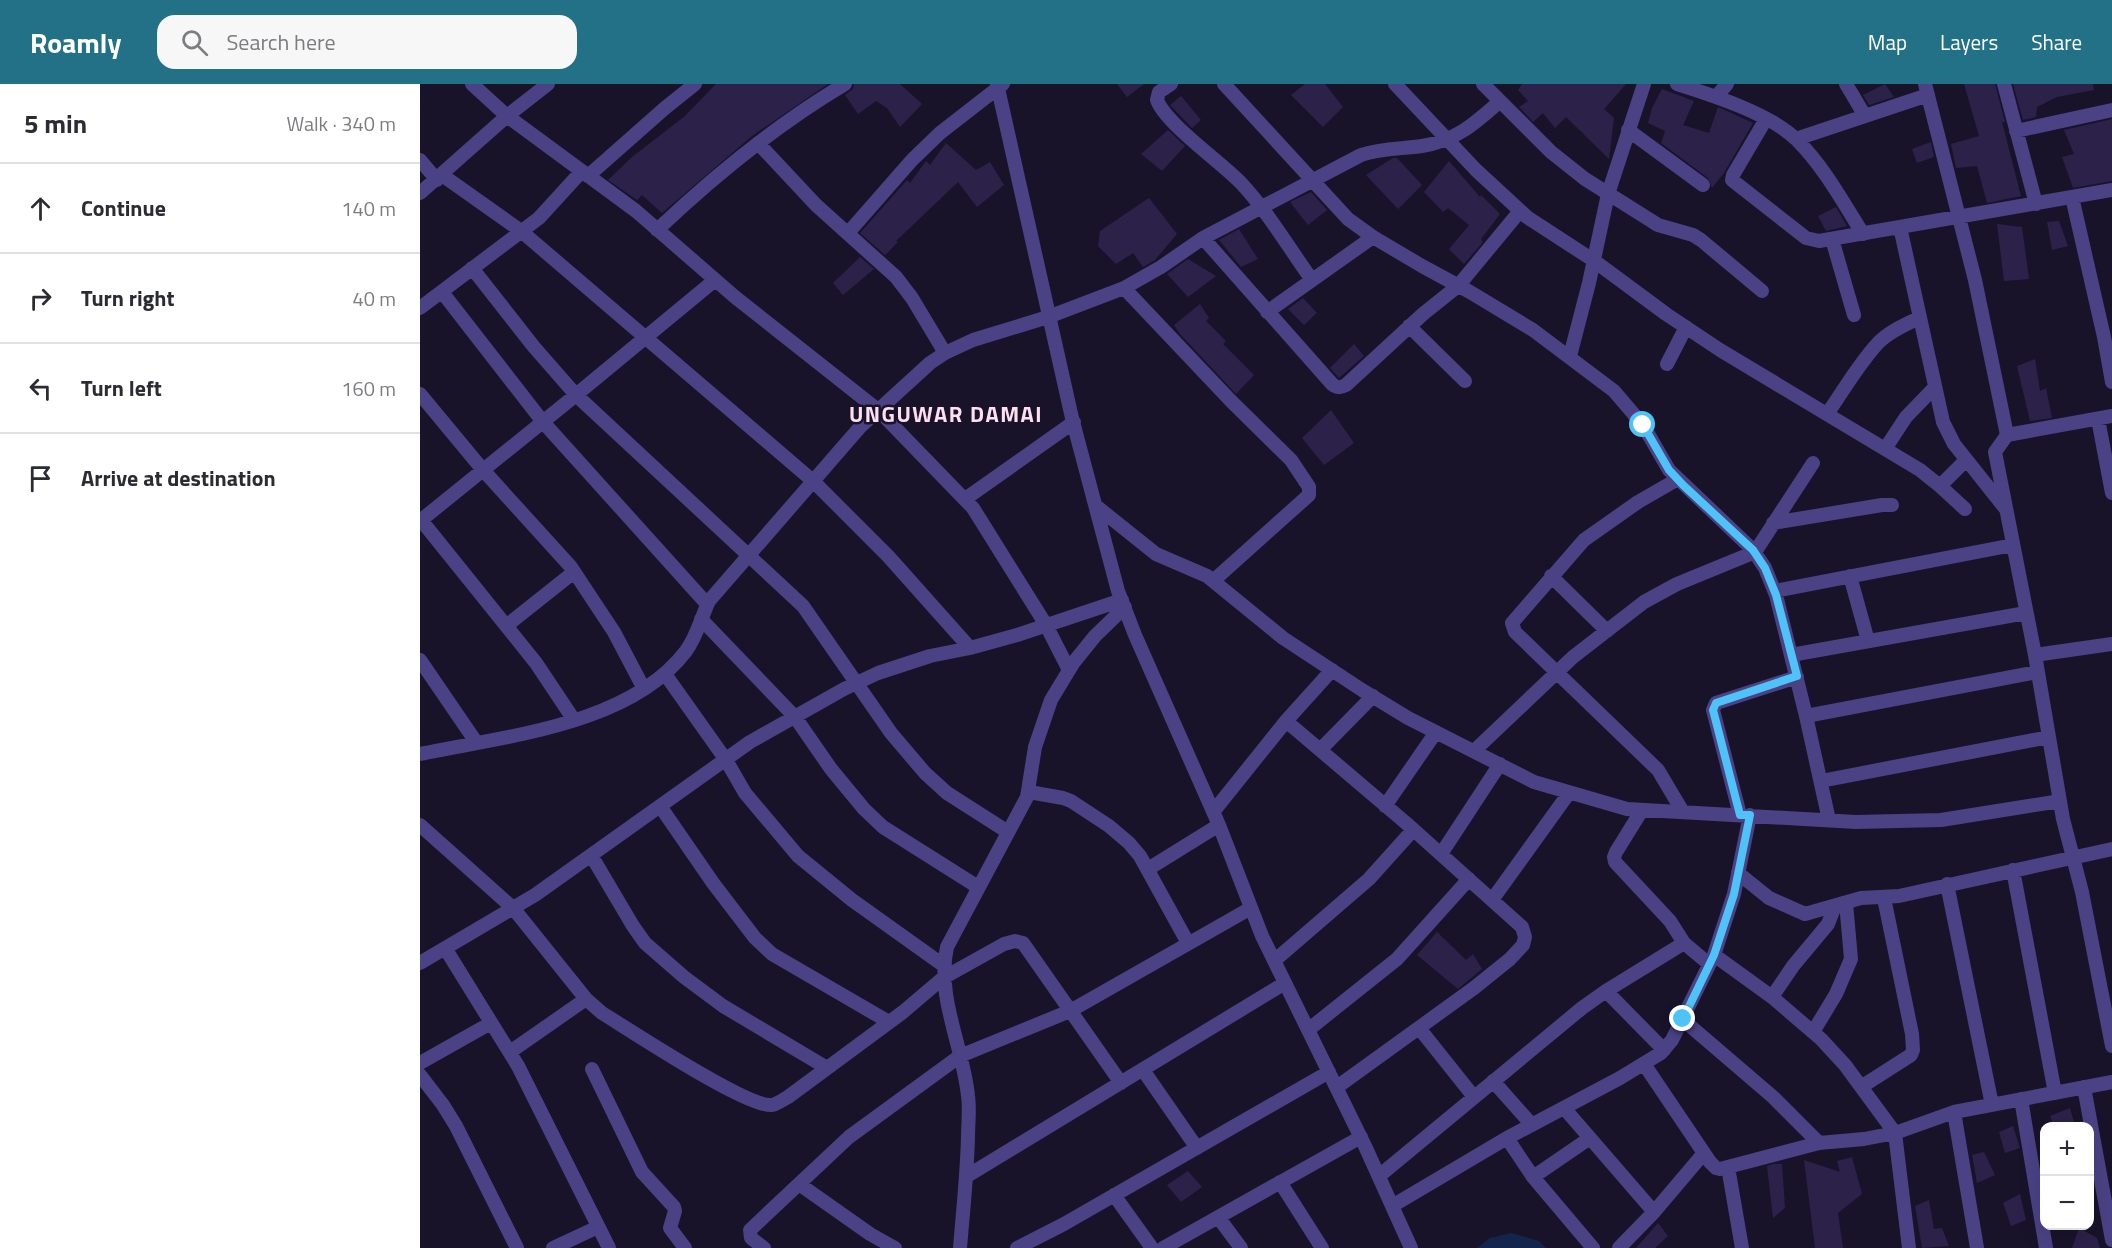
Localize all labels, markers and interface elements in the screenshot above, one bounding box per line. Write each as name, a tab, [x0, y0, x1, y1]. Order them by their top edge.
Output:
search box	[157, 15, 577, 69]
text: Roamly	[30, 21, 121, 64]
text: Search here	[226, 25, 336, 59]
icon: search	[178, 26, 211, 59]
text: Map	[1868, 26, 1907, 58]
text: Layers	[1940, 26, 1998, 58]
text: Share	[2031, 26, 2082, 58]
text: 5 min	[24, 104, 87, 143]
text: Walk · 340 m	[287, 108, 396, 139]
text: Continue	[81, 191, 166, 225]
icon: ahead	[24, 192, 57, 225]
text: 140 m	[341, 193, 396, 224]
text: Turn right	[81, 281, 175, 315]
icon: right	[24, 282, 57, 315]
text: 40 m	[352, 283, 396, 314]
text: Turn left	[81, 371, 162, 405]
icon: left	[24, 372, 57, 405]
text: 160 m	[341, 373, 396, 404]
district label: UNGUWAR DAMAI	[849, 397, 1043, 431]
route start	[1629, 411, 1655, 437]
text: Arrive at destination	[81, 461, 276, 495]
icon: arrive	[24, 462, 57, 495]
route end	[1669, 1005, 1695, 1031]
map controls	[2040, 1122, 2094, 1230]
button: +	[2040, 1122, 2094, 1176]
button: −	[2040, 1176, 2094, 1230]

